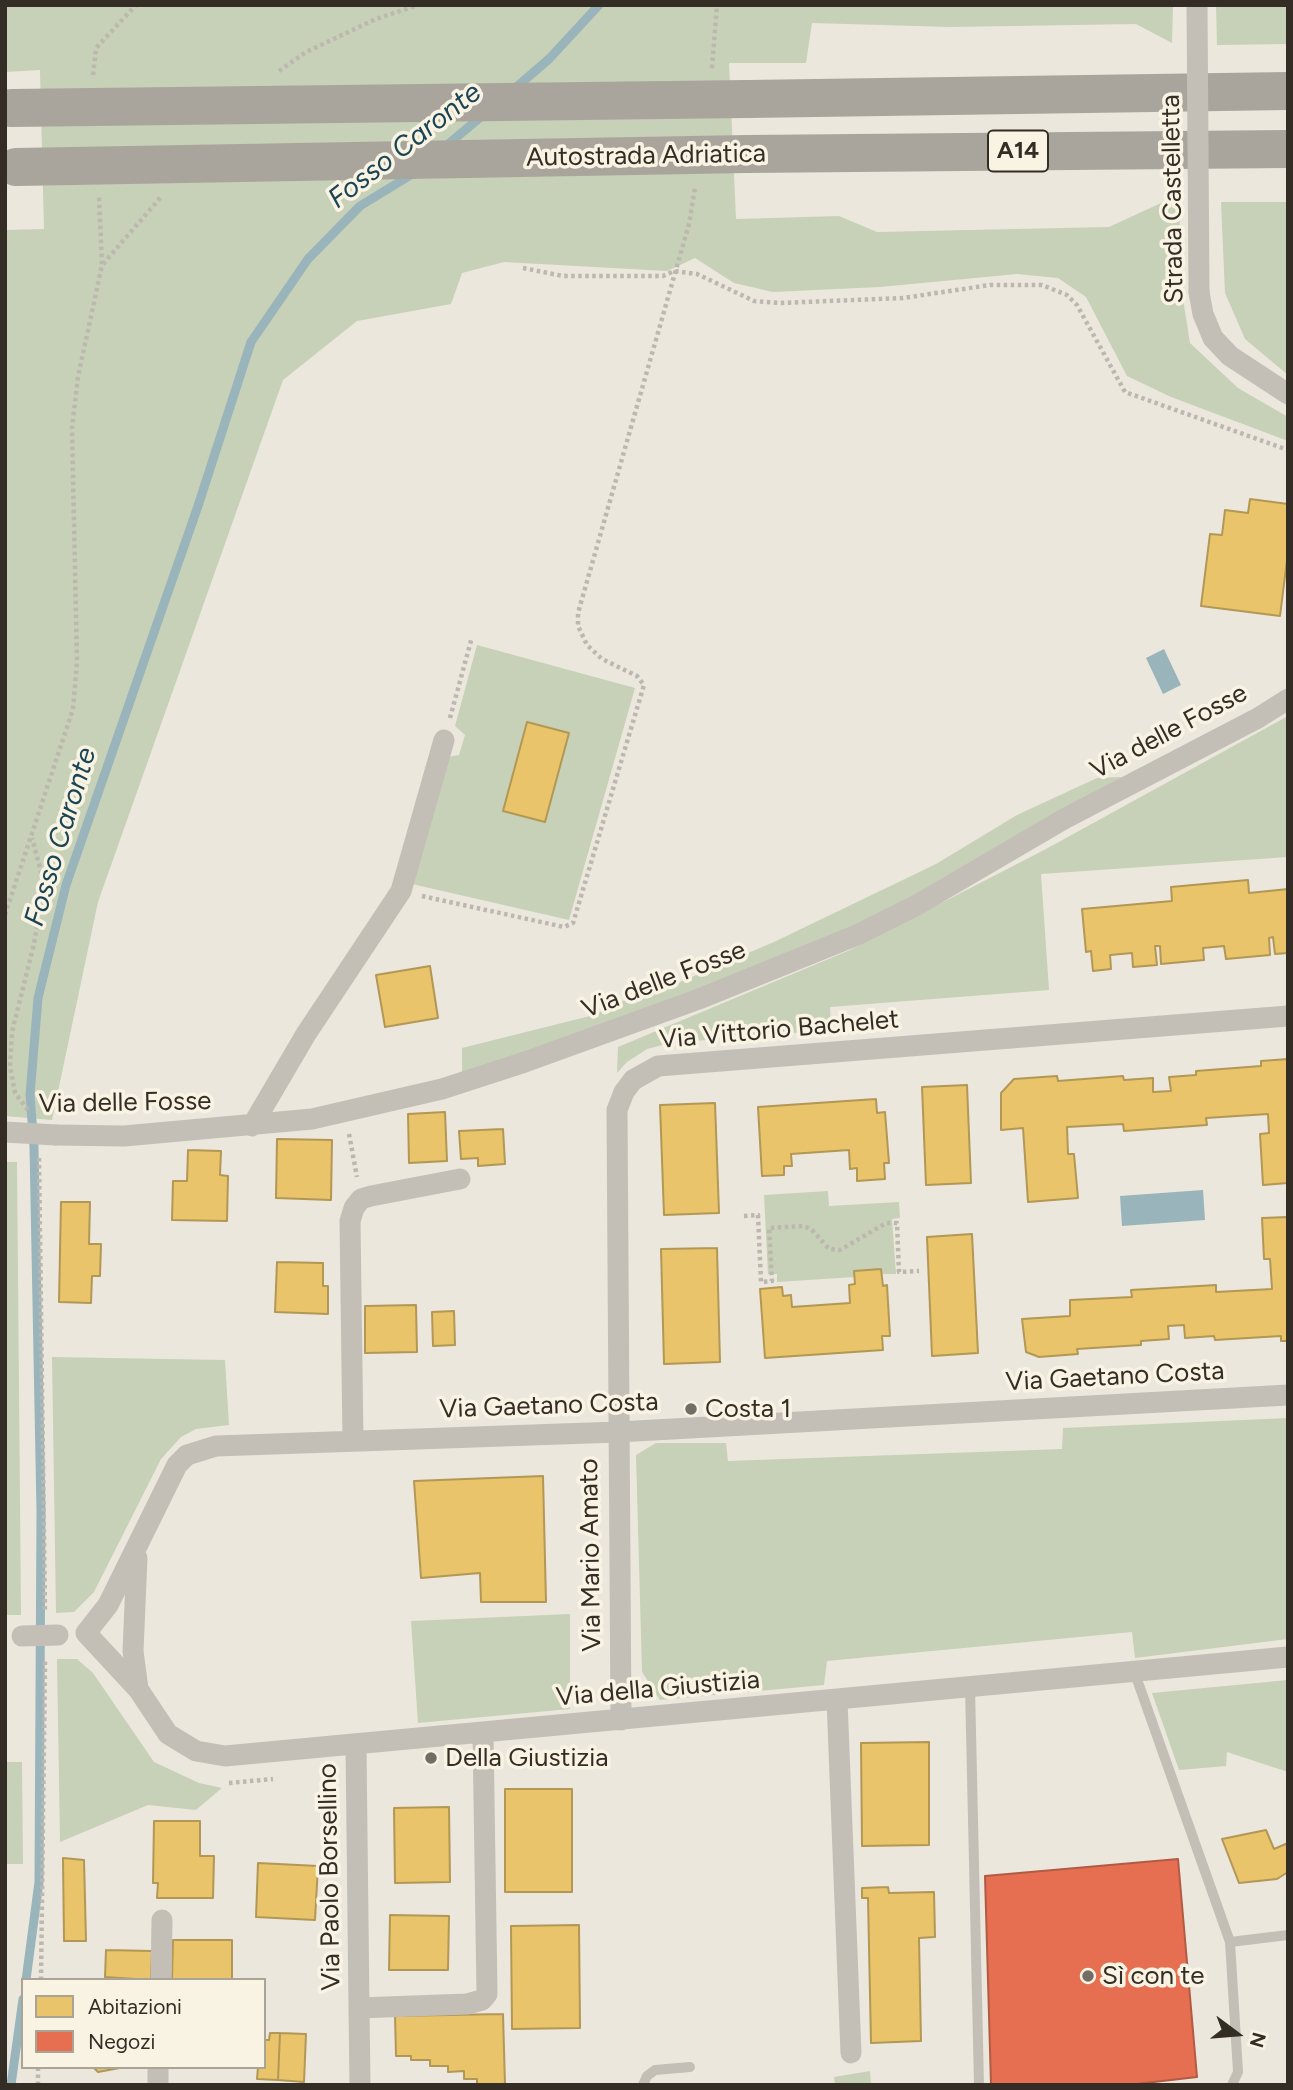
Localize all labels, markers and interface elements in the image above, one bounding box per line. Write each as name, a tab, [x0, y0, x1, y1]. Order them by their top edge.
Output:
water label: Fosso Caronte	[322, 76, 488, 216]
street label: Strada Castelletta	[1156, 94, 1190, 304]
road number: A14	[988, 131, 1048, 172]
street label: Autostrada Adriatica	[526, 138, 766, 174]
street label: Via delle Fosse	[1085, 678, 1253, 786]
water label: Fosso Caronte	[18, 744, 104, 930]
street label: Via delle Fosse	[578, 934, 750, 1026]
street label: Via Vittorio Bachelet	[658, 1004, 900, 1056]
street label: Via delle Fosse	[38, 1086, 212, 1120]
street label: Via Gaetano Costa	[1005, 1356, 1225, 1398]
street label: Via Gaetano Costa	[439, 1387, 659, 1425]
place label: Costa 1	[705, 1393, 791, 1425]
marker: Costa 1	[683, 1401, 699, 1417]
street label: Via Mario Amato	[574, 1458, 608, 1652]
street label: Via della Giustizia	[555, 1665, 761, 1713]
place label: Della Giustizia	[445, 1742, 609, 1774]
marker: Della Giustizia	[423, 1750, 439, 1766]
street label: Via Paolo Borsellino	[312, 1763, 348, 1991]
place label: Sì con te	[1102, 1960, 1204, 1992]
marker: Sì con te	[1080, 1968, 1096, 1984]
legend	[21, 1978, 266, 2069]
text: Abitazioni	[88, 1994, 182, 2019]
north arrow	[1202, 1999, 1272, 2069]
text: Negozi	[88, 2029, 155, 2054]
text: N	[1245, 2030, 1271, 2050]

